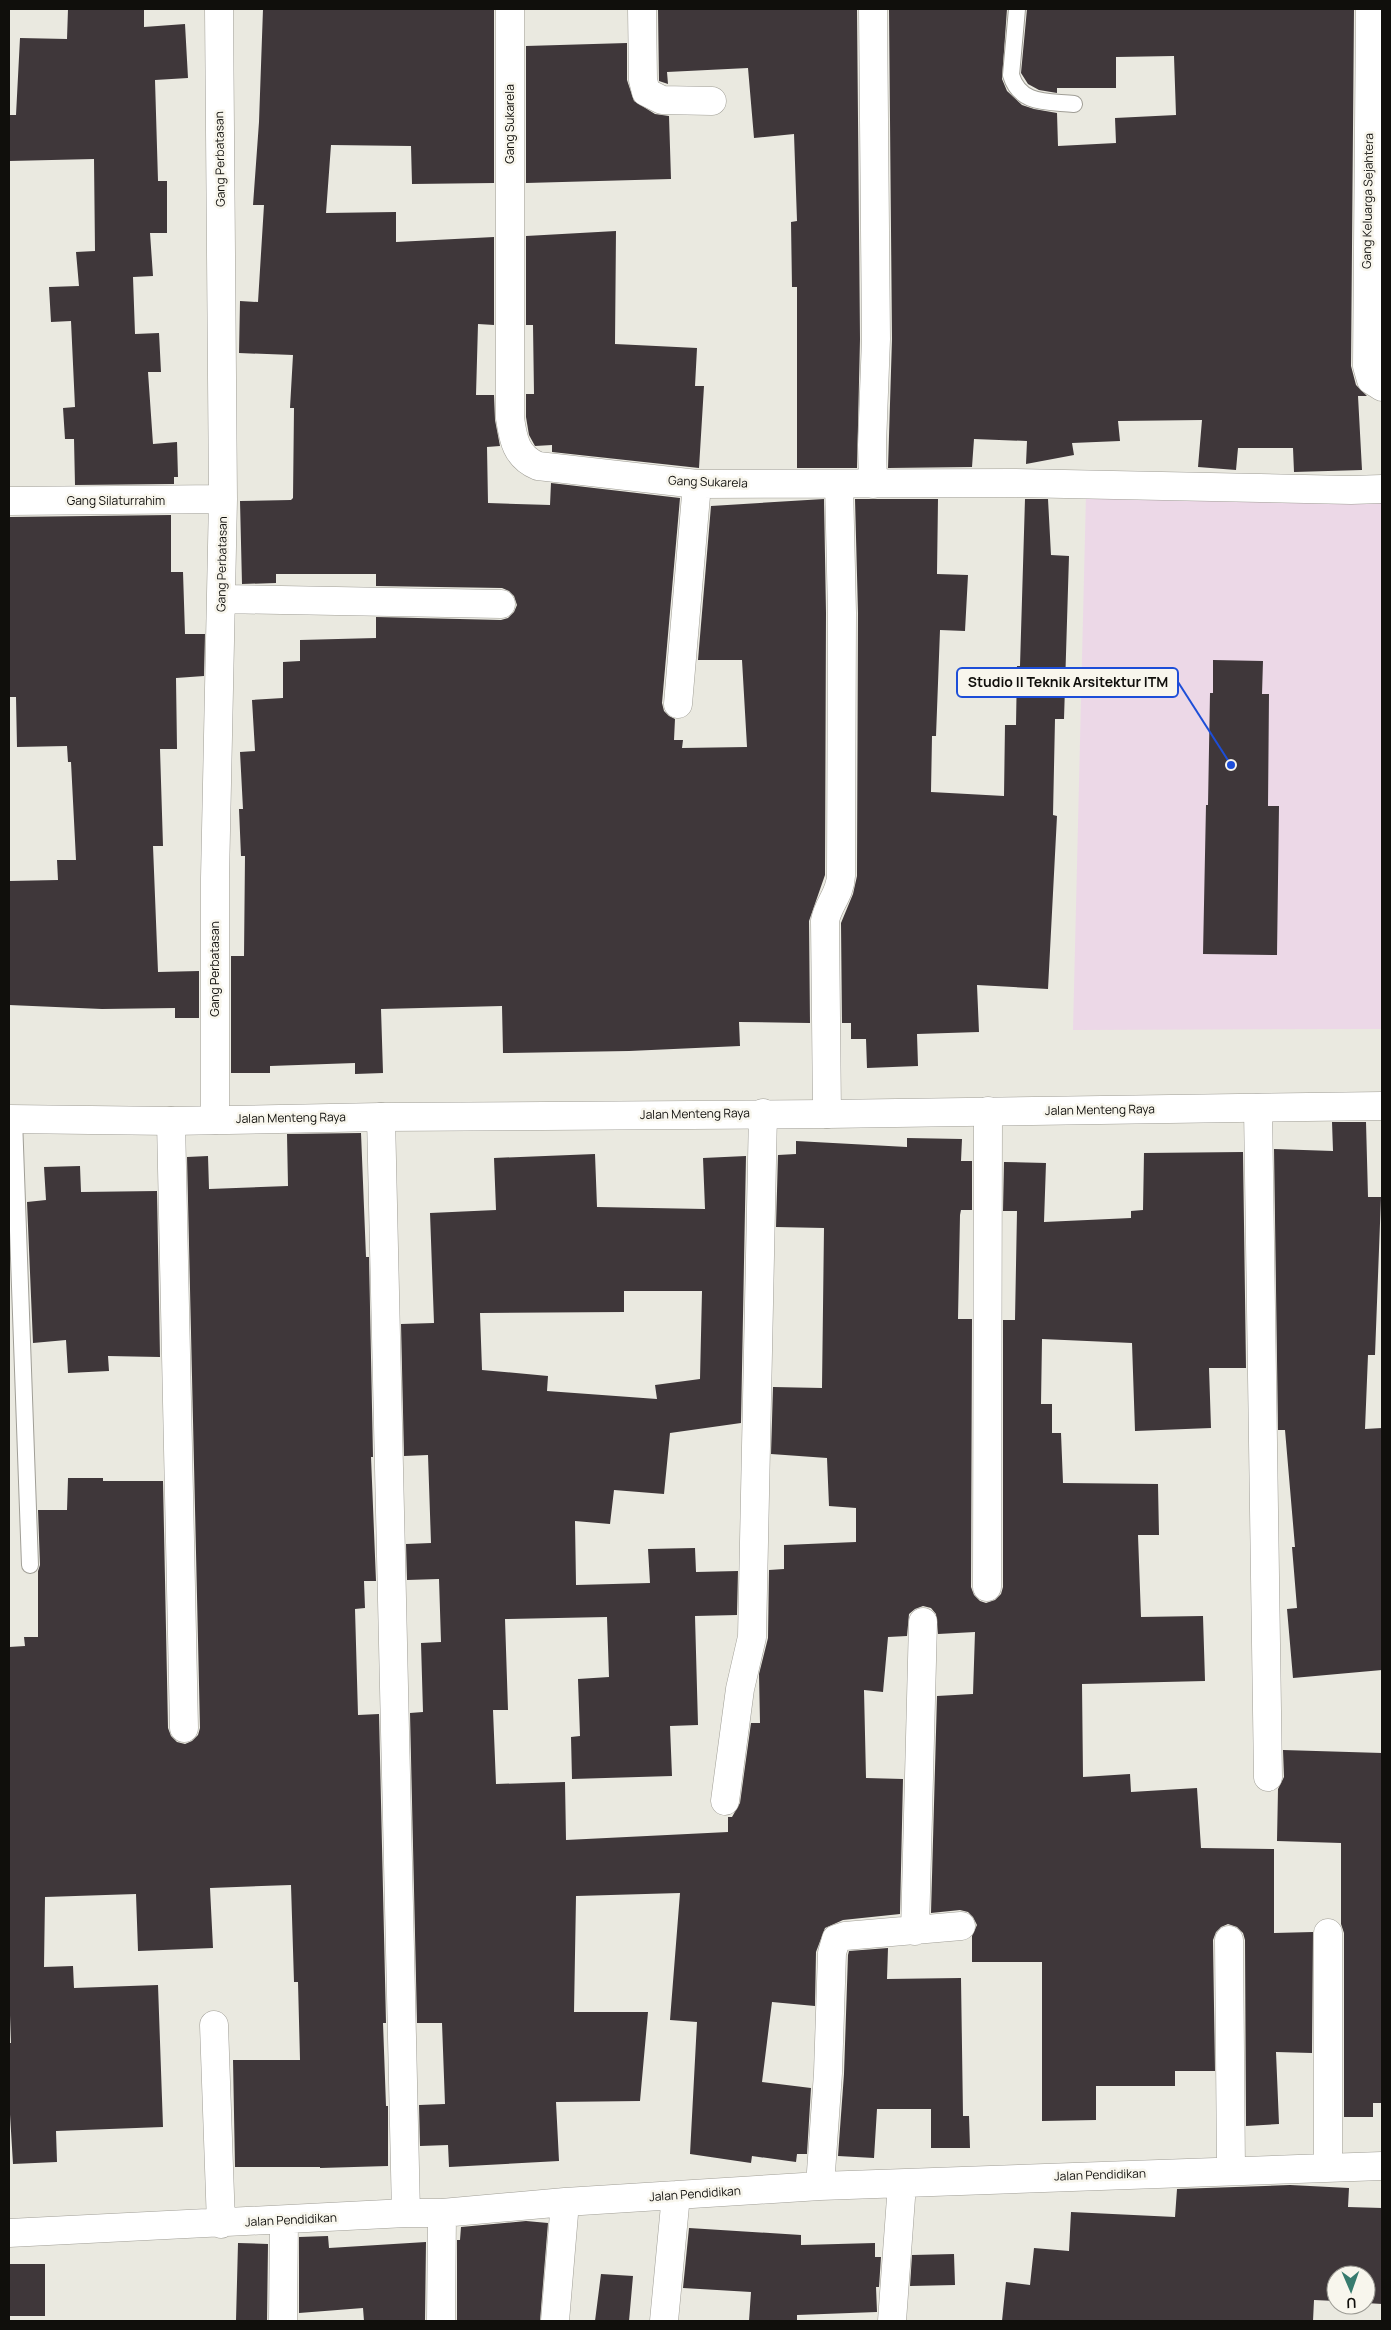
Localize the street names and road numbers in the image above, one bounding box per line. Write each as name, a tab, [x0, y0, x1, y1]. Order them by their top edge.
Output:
street label: Gang Sukarela	[501, 84, 518, 164]
street label: Gang Perbatasan	[210, 111, 229, 207]
street label: Gang Keluarga Sejahtera	[1358, 133, 1377, 269]
street label: Gang Sukarela	[668, 472, 748, 491]
street label: Gang Silaturrahim	[67, 492, 165, 509]
street label: Gang Perbatasan	[212, 516, 231, 612]
street label: Gang Perbatasan	[206, 921, 223, 1017]
street label: Jalan Menteng Raya	[1045, 1100, 1155, 1119]
street label: Jalan Menteng Raya	[640, 1104, 750, 1123]
street label: Jalan Menteng Raya	[236, 1108, 346, 1127]
street label: Jalan Pendidikan	[1054, 2164, 1146, 2185]
street label: Jalan Pendidikan	[649, 2182, 741, 2205]
street label: Jalan Pendidikan	[245, 2209, 337, 2230]

